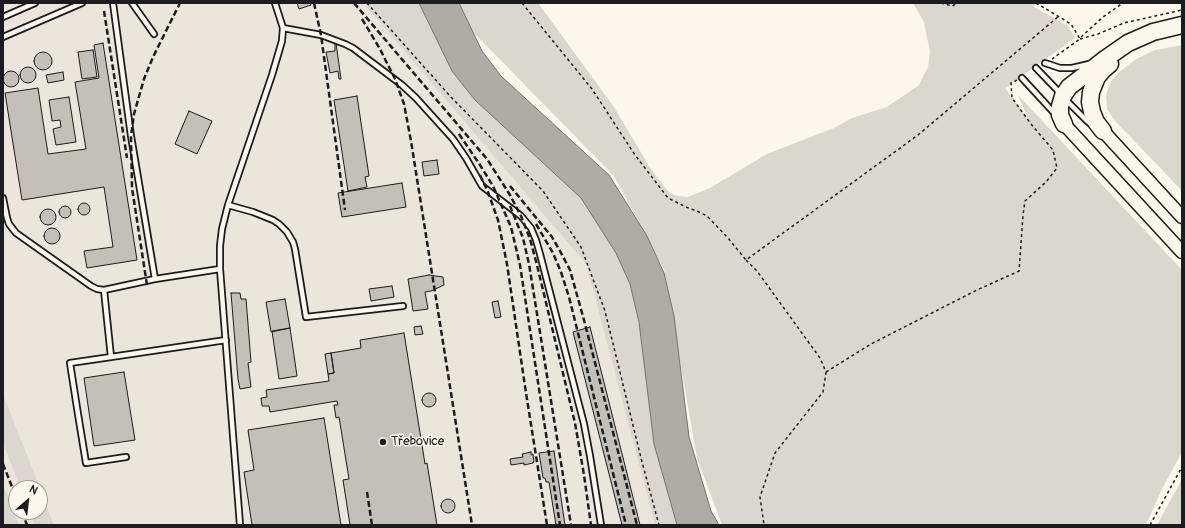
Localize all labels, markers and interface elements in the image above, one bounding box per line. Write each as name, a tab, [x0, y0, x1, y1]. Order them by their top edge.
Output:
place label: Třebovice	[391, 434, 444, 450]
marker: Třebovice	[378, 437, 388, 447]
north arrow	[8, 480, 48, 520]
text: N	[27, 482, 40, 497]

